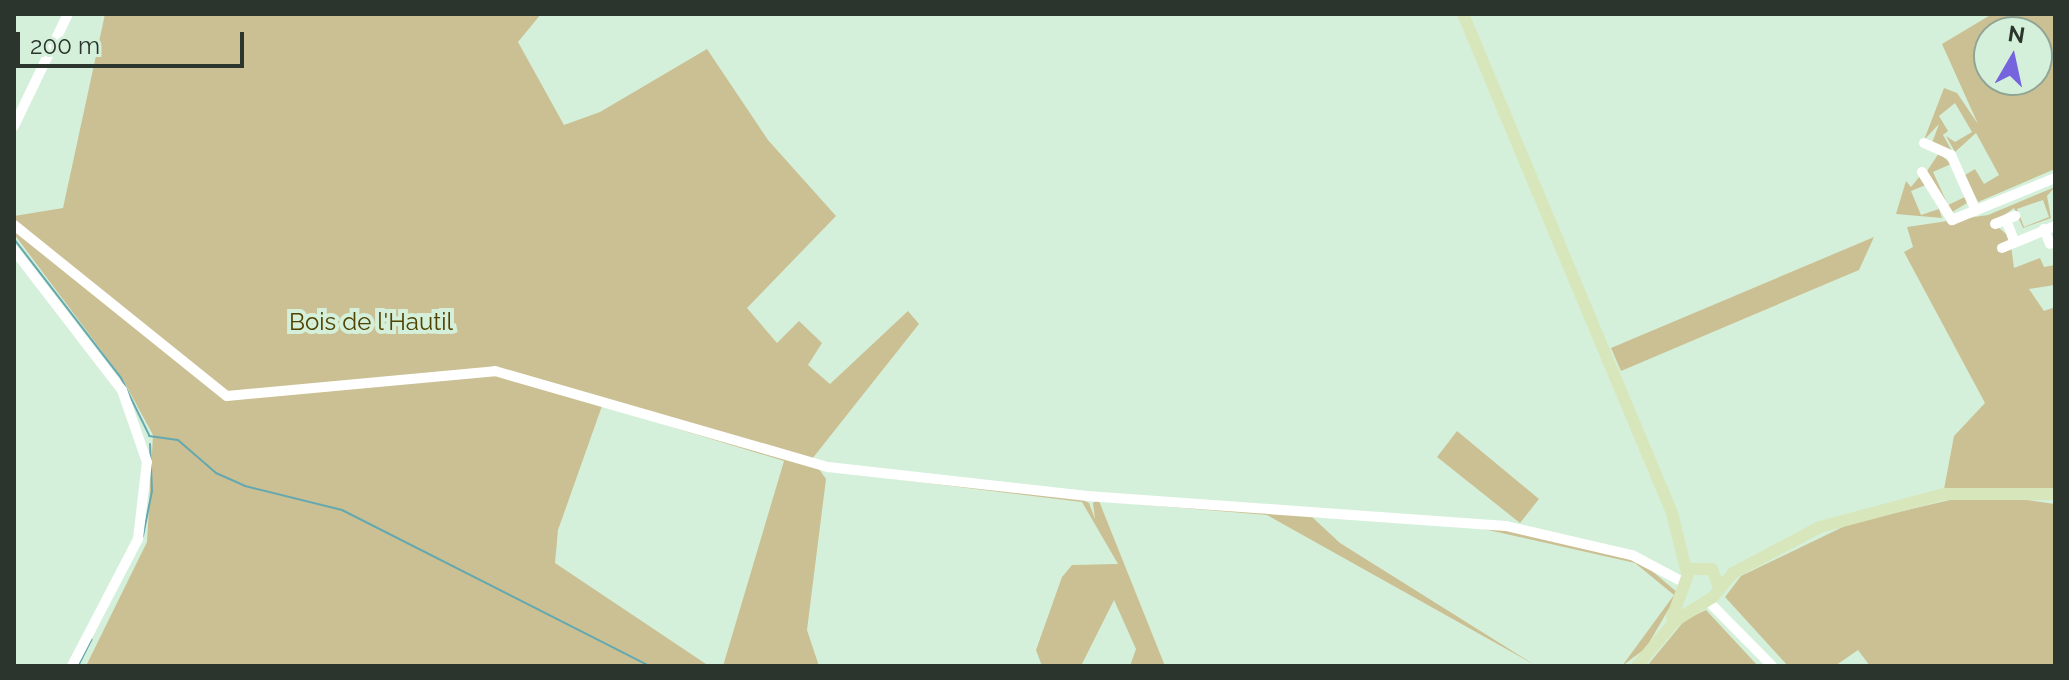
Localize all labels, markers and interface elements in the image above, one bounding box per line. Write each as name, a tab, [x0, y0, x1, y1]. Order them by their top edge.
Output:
scale bar	[20, 16, 248, 66]
north arrow	[1973, 16, 2053, 96]
text: N	[2006, 20, 2027, 48]
text: 200 m	[30, 31, 100, 60]
park label: Bois de l'Hautil	[289, 308, 453, 336]

